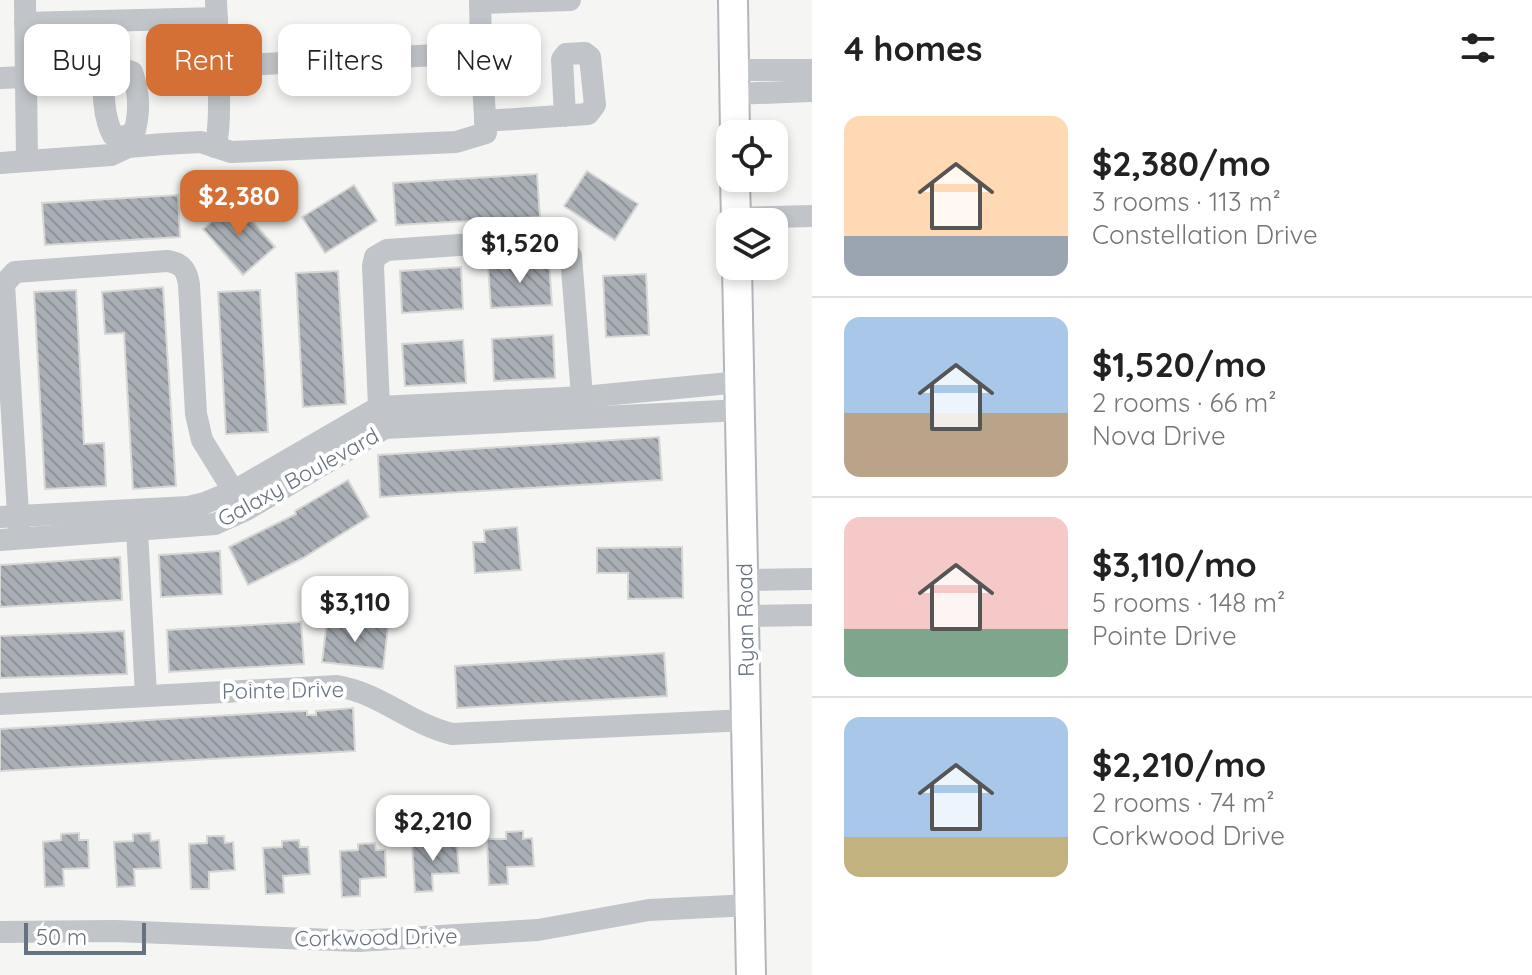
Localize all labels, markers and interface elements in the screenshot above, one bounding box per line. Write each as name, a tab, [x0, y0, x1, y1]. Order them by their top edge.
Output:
chip: Buy	[24, 24, 130, 96]
chip: Rent	[146, 24, 262, 96]
chip: Filters	[278, 24, 411, 96]
chip: New	[427, 24, 541, 96]
icon: filters	[1456, 26, 1500, 70]
text: 4 homes	[844, 27, 982, 70]
map controls	[716, 120, 788, 280]
button: locate	[716, 120, 788, 192]
text: $2,380/mo	[1092, 142, 1271, 185]
icon: home	[908, 148, 1004, 244]
pin: $2,380	[174, 170, 304, 238]
text: $2,380	[198, 179, 280, 212]
text: 3 rooms · 113 m²	[1092, 185, 1281, 218]
button: layers	[716, 208, 788, 280]
pin: $1,520	[455, 217, 585, 285]
text: Constellation Drive	[1092, 218, 1318, 251]
text: $1,520	[481, 226, 559, 259]
text: $1,520/mo	[1092, 343, 1267, 386]
icon: home	[908, 349, 1004, 445]
text: 2 rooms · 66 m²	[1092, 386, 1277, 419]
text: Nova Drive	[1092, 419, 1226, 452]
street label: Galaxy Boulevard	[213, 421, 383, 533]
text: $3,110/mo	[1092, 543, 1257, 586]
icon: home	[908, 549, 1004, 645]
street label: Ryan Road	[730, 563, 760, 677]
pin: $3,110	[290, 576, 420, 644]
text: $3,110	[319, 585, 391, 618]
text: 5 rooms · 148 m²	[1092, 586, 1285, 619]
text: Pointe Drive	[1092, 619, 1237, 652]
street label: Pointe Drive	[222, 675, 344, 705]
text: $2,210/mo	[1092, 743, 1266, 786]
icon: home	[908, 749, 1004, 845]
text: 2 rooms · 74 m²	[1092, 786, 1275, 819]
pin: $2,210	[368, 795, 498, 863]
text: $2,210	[394, 804, 472, 837]
text: Corkwood Drive	[1092, 819, 1285, 852]
scale bar	[24, 919, 146, 955]
street label: Corkwood Drive	[294, 922, 458, 952]
text: 50 m	[36, 923, 87, 951]

